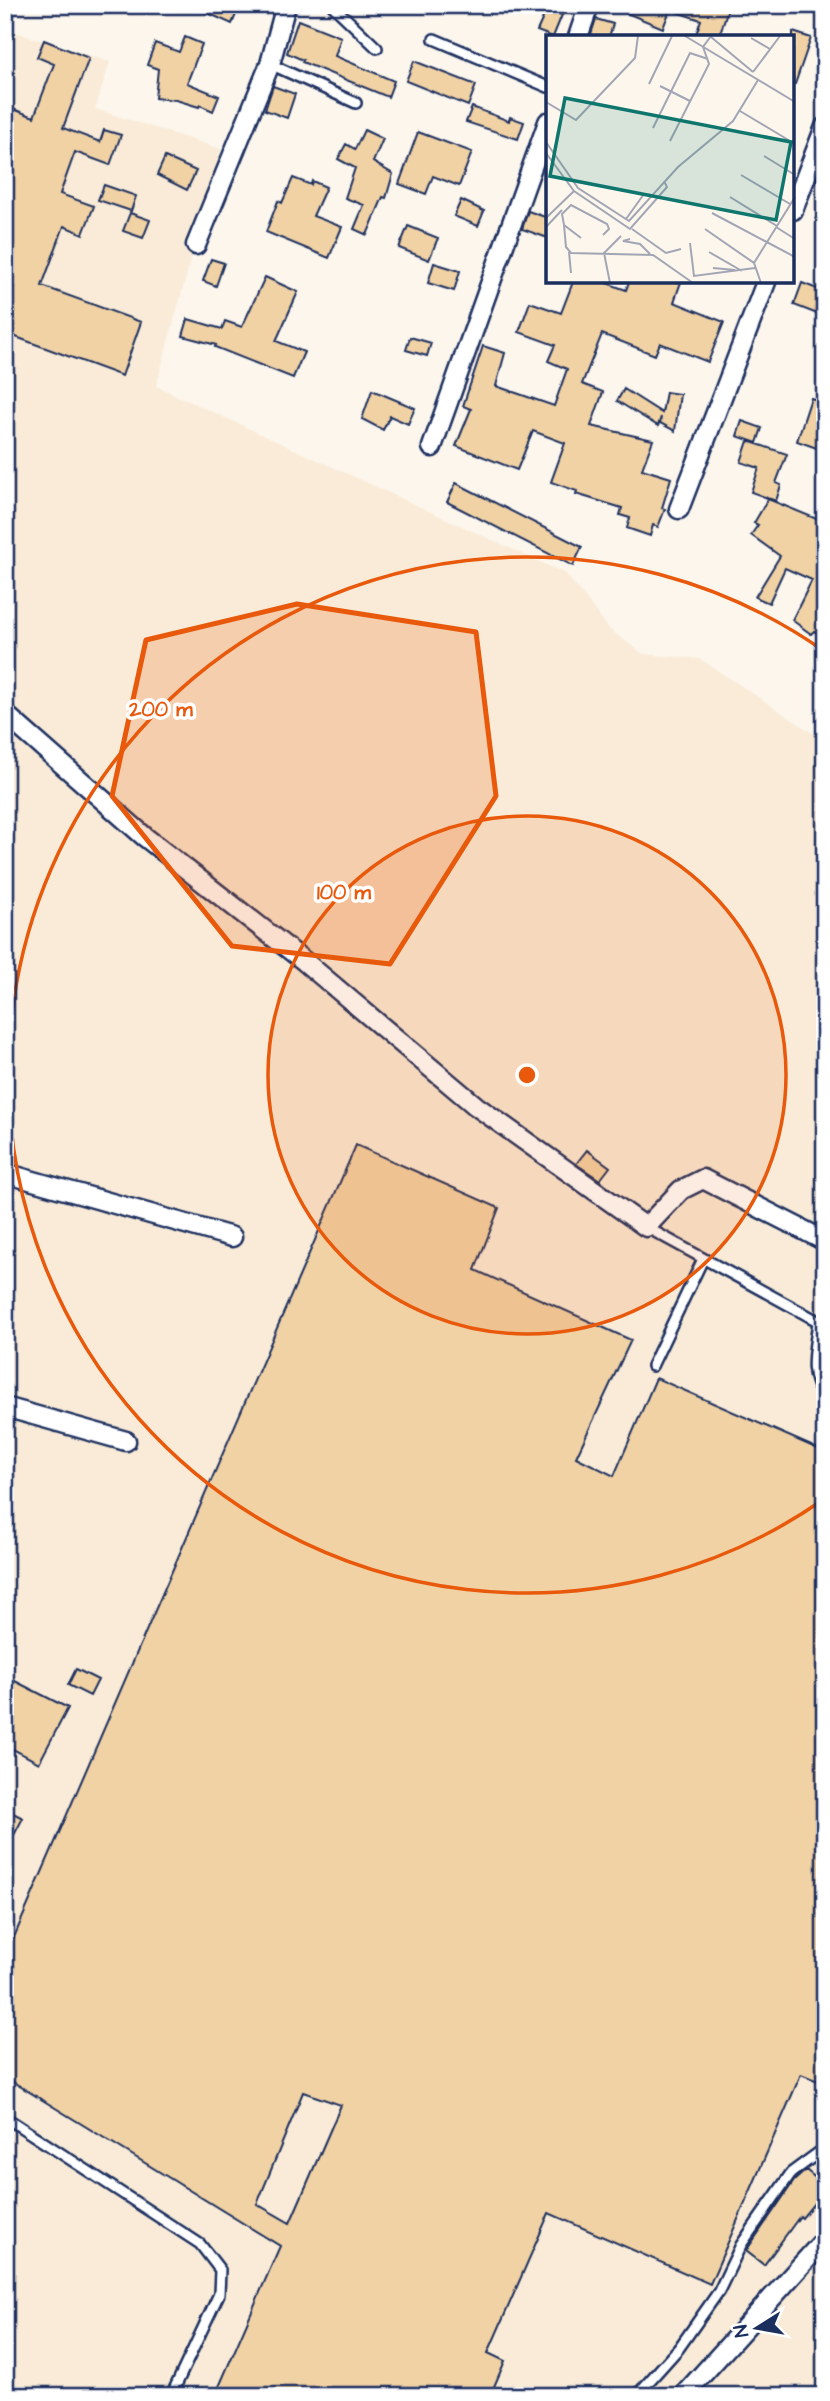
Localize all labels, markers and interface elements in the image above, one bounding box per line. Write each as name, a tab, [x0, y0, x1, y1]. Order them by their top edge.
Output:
inset map	[546, 35, 795, 284]
text: 200 m	[128, 695, 193, 724]
text: 100 m	[317, 878, 372, 907]
centre of rings	[515, 1063, 539, 1087]
north arrow	[722, 2292, 792, 2362]
text: N	[727, 2322, 756, 2339]

